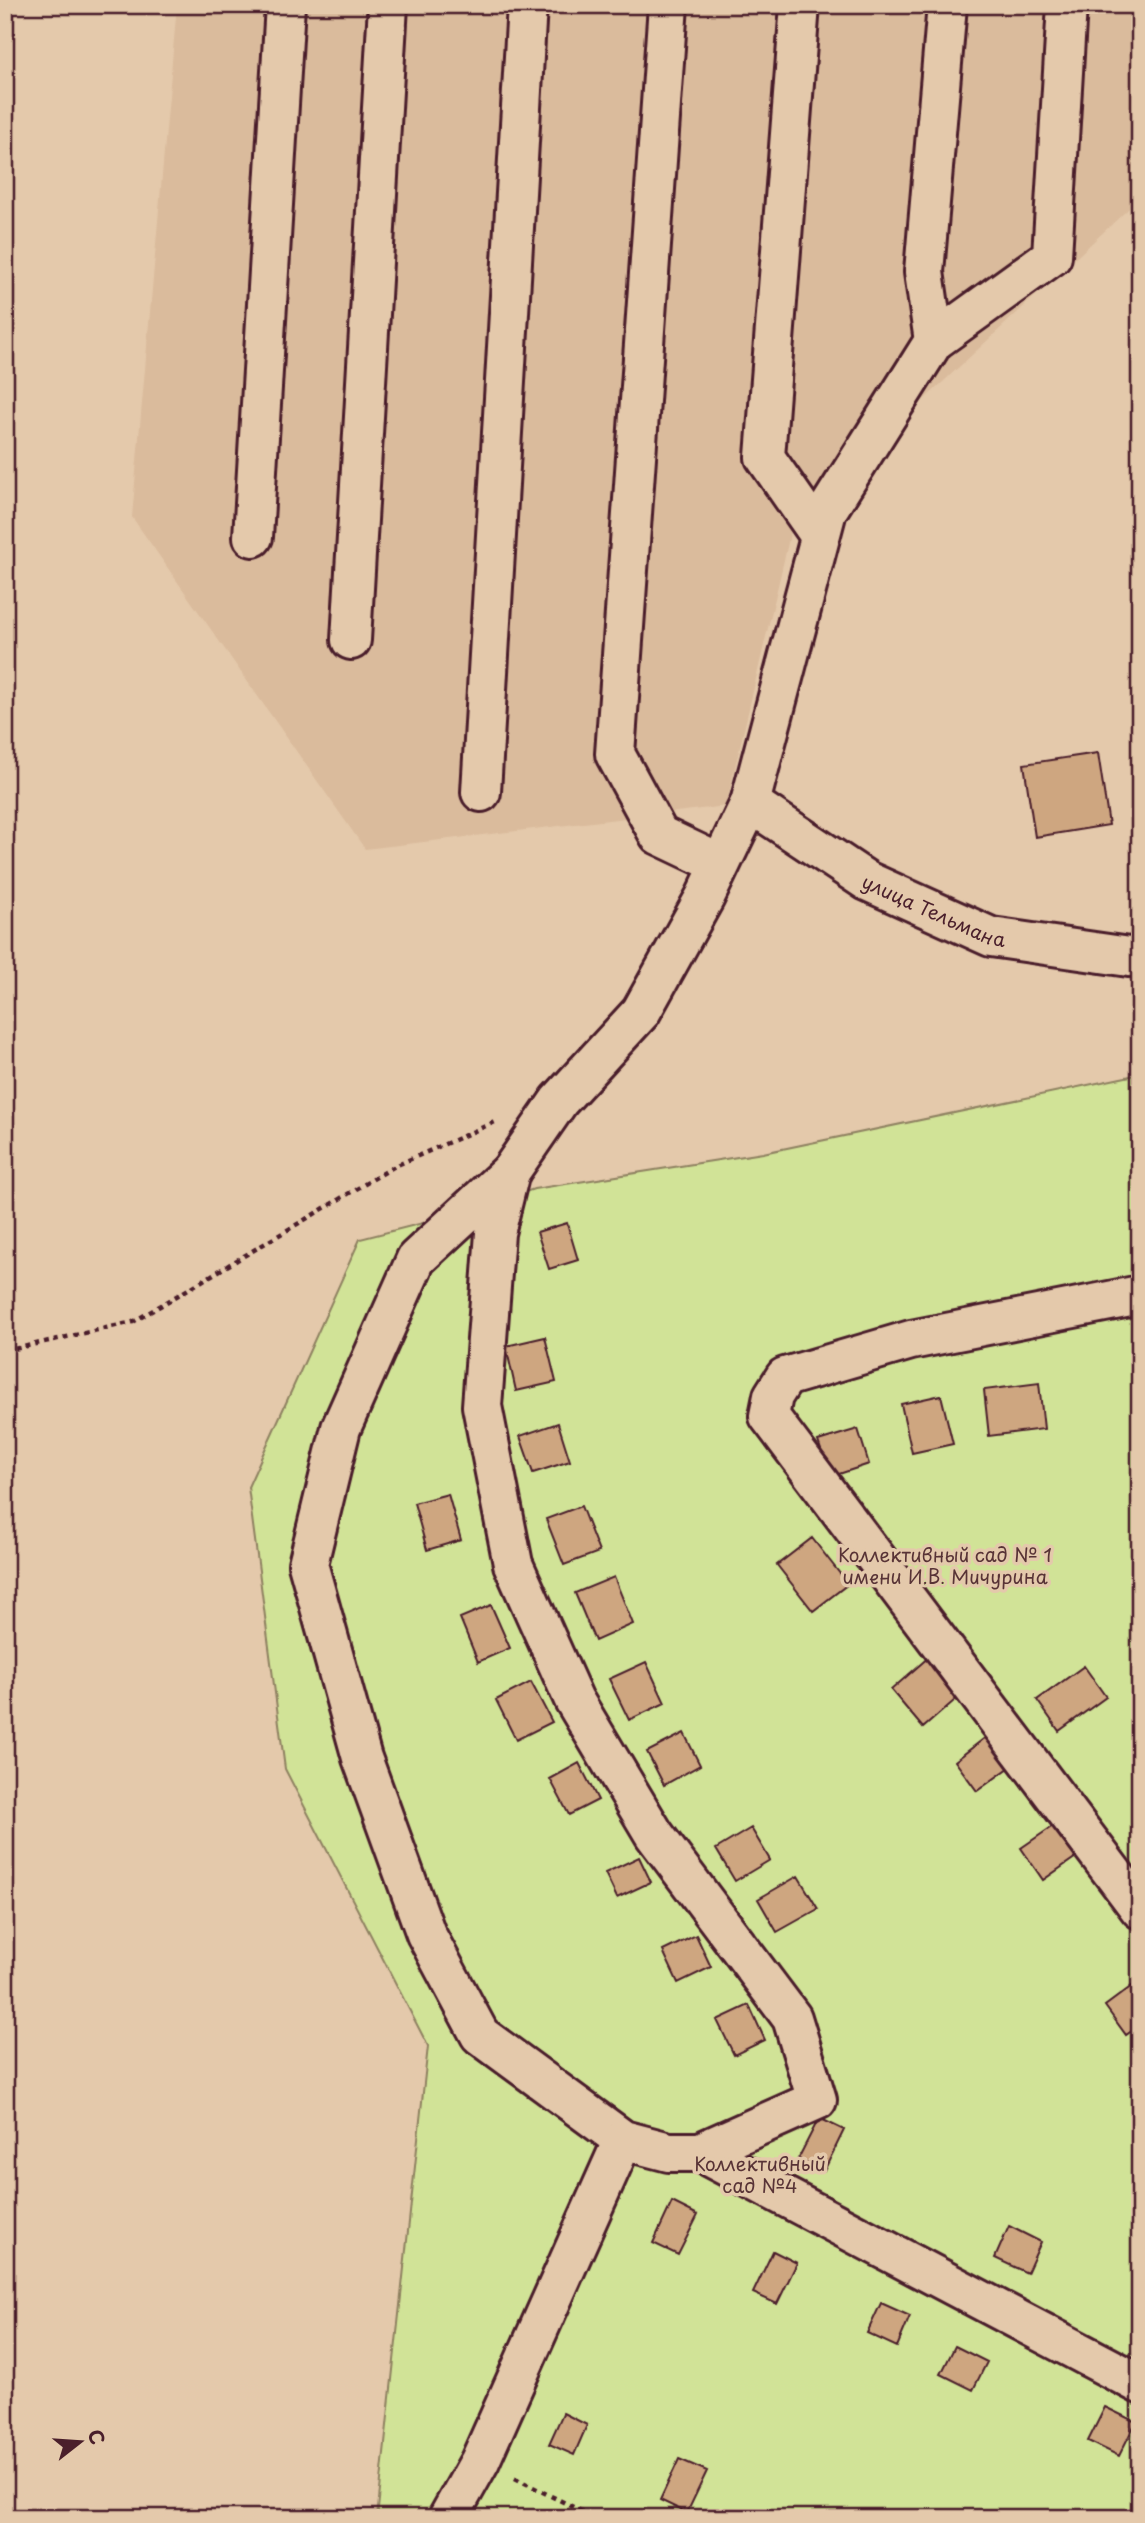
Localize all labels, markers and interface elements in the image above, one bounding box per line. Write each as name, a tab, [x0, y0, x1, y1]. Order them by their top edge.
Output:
street label: улица Тельмана	[858, 867, 1008, 953]
park label: Коллективный сад № 1 имени И.В. Мичурина	[838, 1540, 1052, 1590]
park label: Коллективный сад №4	[694, 2149, 826, 2199]
north arrow	[46, 2408, 116, 2478]
text: С	[82, 2426, 113, 2448]

